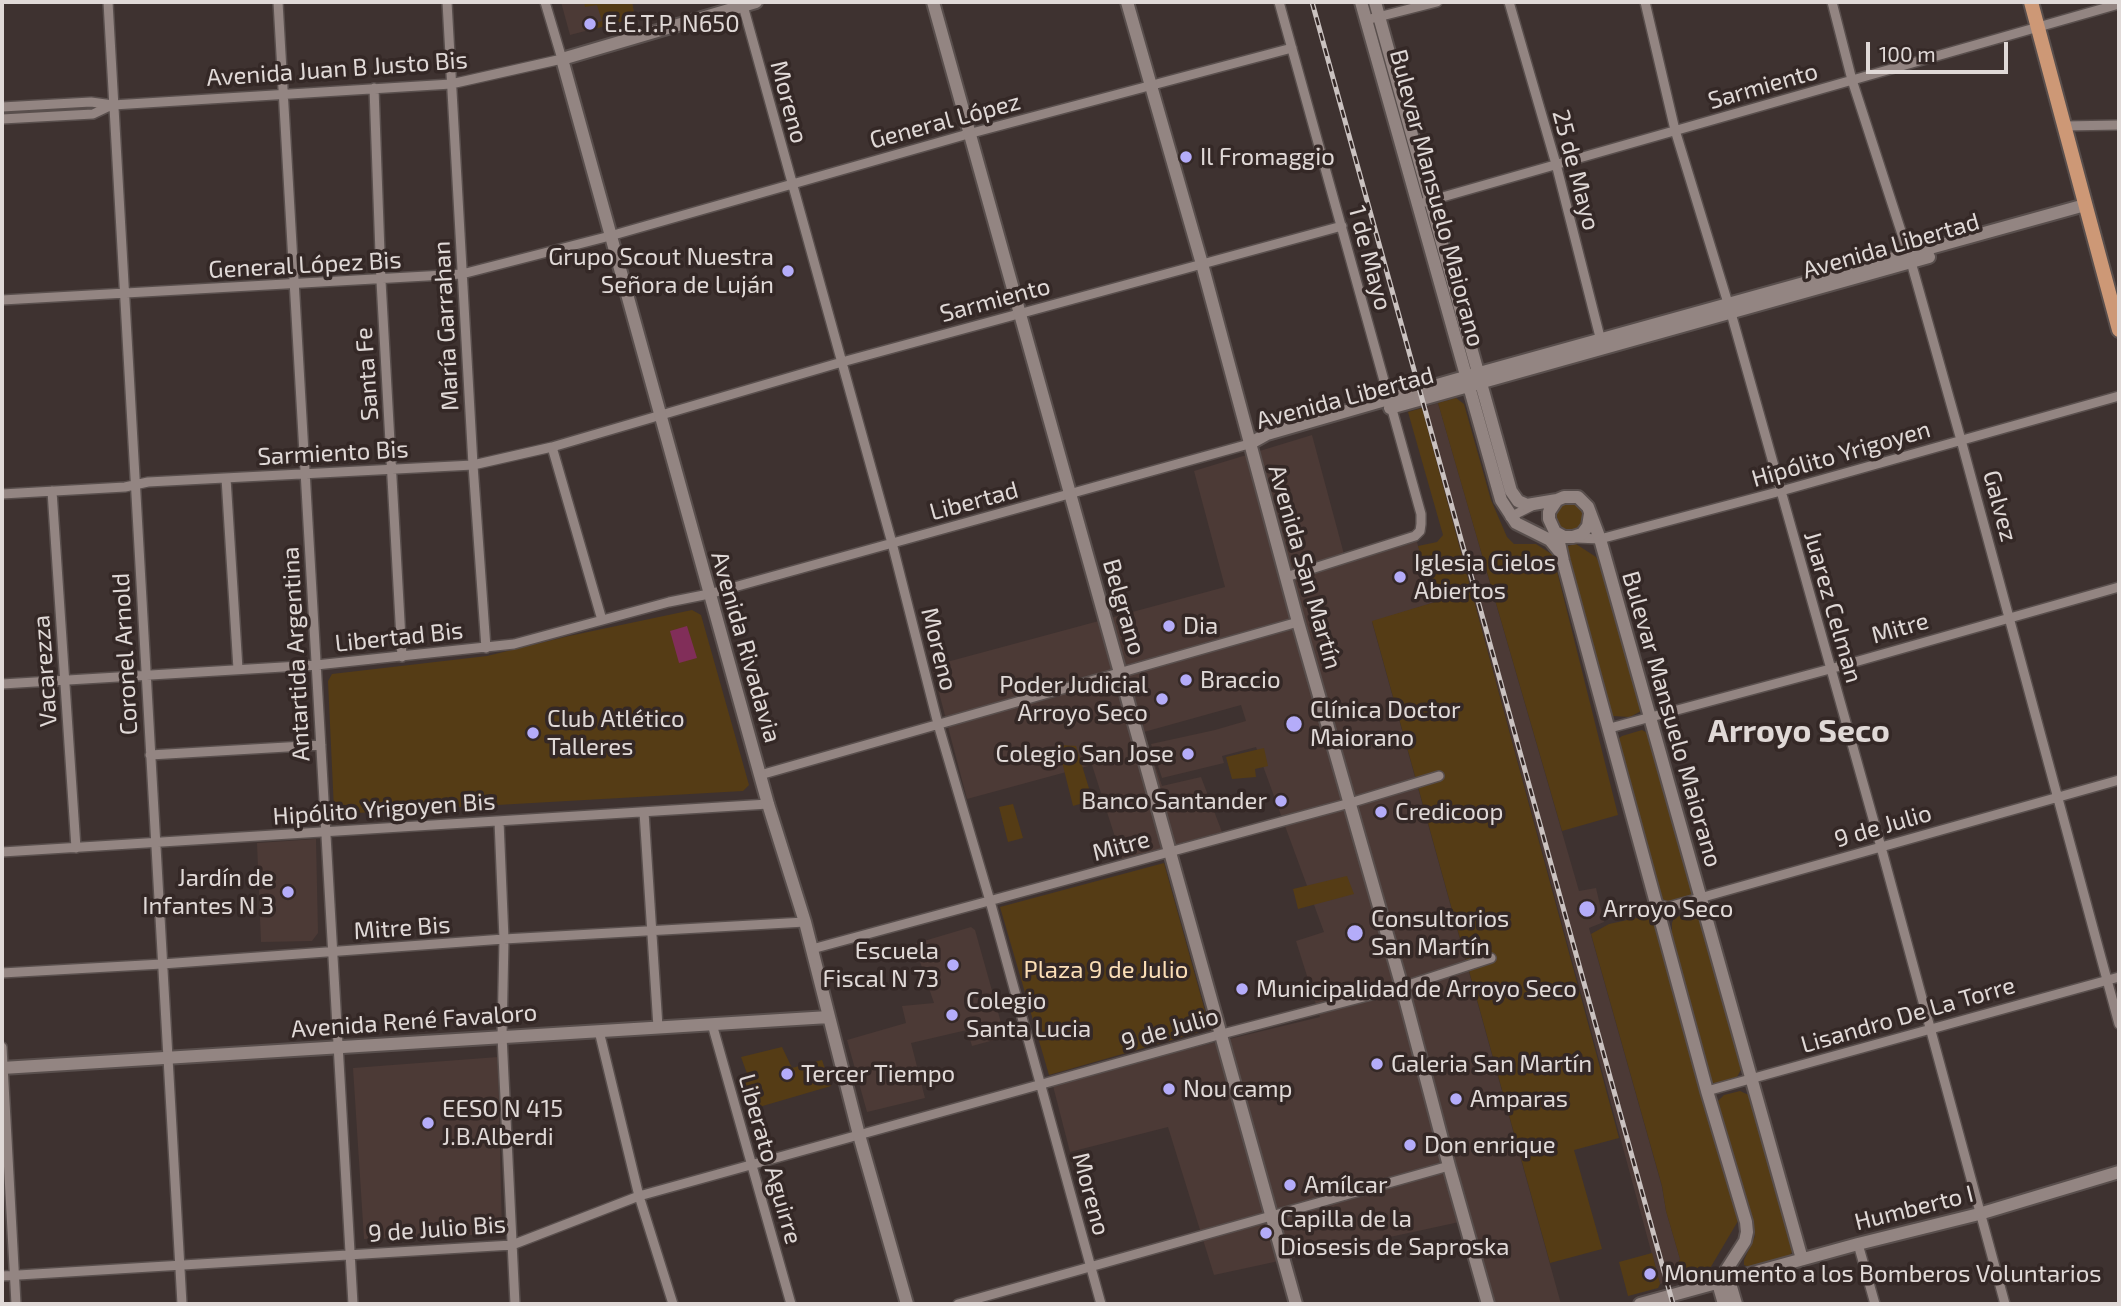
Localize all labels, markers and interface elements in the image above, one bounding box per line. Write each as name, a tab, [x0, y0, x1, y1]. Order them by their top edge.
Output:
place label: E.E.T.P. N650	[604, 10, 740, 38]
marker: E.E.T.P. N650	[582, 16, 598, 32]
scale bar	[1869, 28, 2011, 72]
text: 100 m	[1879, 41, 1936, 66]
street label: Avenida Juan B Justo Bis	[205, 46, 469, 92]
street label: Bulevar Mansuelo Maiorano	[1383, 46, 1491, 350]
street label: Moreno	[764, 57, 814, 147]
street label: Sarmiento	[1705, 57, 1821, 115]
street label: General López	[866, 87, 1024, 155]
street label: 25 de Mayo	[1546, 106, 1606, 234]
place label: Il Fromaggio	[1200, 143, 1335, 171]
marker: Il Fromaggio	[1178, 149, 1194, 165]
street label: 1 de Mayo	[1342, 202, 1398, 314]
street label: Avenida Libertad	[1799, 207, 1983, 285]
street label: María Garrahan	[427, 240, 465, 412]
place label: Grupo Scout Nuestra Señora de Luján	[548, 243, 774, 299]
street label: General López Bis	[208, 246, 402, 284]
marker: Grupo Scout Nuestra Señora de Luján	[780, 263, 796, 279]
street label: Sarmiento	[937, 271, 1053, 329]
street label: Santa Fe	[349, 326, 385, 422]
street label: Avenida Libertad	[1253, 360, 1437, 436]
street label: Hipólito Yrigoyen	[1748, 415, 1934, 493]
street label: Sarmiento Bis	[257, 435, 409, 471]
street label: Avenida San Martín	[1262, 462, 1348, 672]
street label: Galvez	[1977, 467, 2023, 545]
street label: Libertad	[927, 475, 1021, 527]
street label: Juarez Celman	[1798, 528, 1868, 686]
street label: Antartida Argentina	[276, 546, 316, 762]
street label: Avenida Rivadavia	[705, 548, 787, 746]
place label: Iglesia Cielos Abiertos	[1414, 549, 1556, 605]
street label: Belgrano	[1097, 556, 1151, 658]
street label: Bulevar Mansuelo Maiorano	[1616, 568, 1728, 870]
marker: Iglesia Cielos Abiertos	[1392, 569, 1408, 585]
street label: Coronel Arnold	[106, 572, 144, 736]
street label: Moreno	[915, 605, 963, 693]
street label: Mitre	[1868, 606, 1932, 650]
place label: Dia	[1183, 612, 1218, 640]
street label: Vacarezza	[27, 614, 63, 728]
street label: Libertad Bis	[333, 616, 465, 658]
marker: Dia	[1161, 618, 1177, 634]
place label: Braccio	[1200, 666, 1281, 694]
place label: Poder Judicial Arroyo Seco	[999, 671, 1148, 727]
marker: Braccio	[1178, 672, 1194, 688]
marker: Poder Judicial Arroyo Seco	[1154, 691, 1170, 707]
place label: Clínica Doctor Maiorano	[1310, 696, 1461, 752]
place label: Club Atlético Talleres	[547, 705, 685, 761]
district label: Arroyo Seco	[1708, 712, 1890, 750]
marker: Clínica Doctor Maiorano	[1284, 714, 1304, 734]
marker: Club Atlético Talleres	[525, 725, 541, 741]
place label: Colegio San Jose	[996, 740, 1174, 768]
marker: Colegio San Jose	[1180, 746, 1196, 762]
street label: Hipólito Yrigoyen Bis	[272, 787, 496, 831]
place label: Banco Santander	[1081, 787, 1267, 815]
marker: Banco Santander	[1273, 793, 1289, 809]
place label: Credicoop	[1395, 798, 1503, 826]
street label: 9 de Julio	[1831, 798, 1935, 854]
marker: Credicoop	[1373, 804, 1389, 820]
street label: Mitre	[1089, 825, 1153, 867]
place label: Jardín de Infantes N 3	[142, 864, 274, 920]
marker: Jardín de Infantes N 3	[280, 884, 296, 900]
place label: Arroyo Seco	[1603, 895, 1733, 923]
marker: Arroyo Seco	[1577, 899, 1597, 919]
place label: Consultorios San Martín	[1371, 905, 1509, 961]
street label: Mitre Bis	[353, 910, 451, 946]
marker: Consultorios San Martín	[1345, 923, 1365, 943]
place label: Escuela Fiscal N 73	[823, 937, 939, 993]
park label: Plaza 9 de Julio	[1024, 956, 1188, 984]
marker: Escuela Fiscal N 73	[945, 957, 961, 973]
street label: Lisandro De La Torre	[1798, 971, 2018, 1059]
place label: Municipalidad de Arroyo Seco	[1256, 975, 1577, 1003]
marker: Municipalidad de Arroyo Seco	[1234, 981, 1250, 997]
place label: Colegio Santa Lucia	[966, 987, 1091, 1043]
street label: Avenida René Favaloro	[290, 998, 538, 1044]
street label: 9 de Julio	[1118, 1001, 1222, 1057]
marker: Colegio Santa Lucia	[944, 1007, 960, 1023]
place label: Galeria San Martín	[1391, 1050, 1592, 1078]
marker: Galeria San Martín	[1369, 1056, 1385, 1072]
place label: Tercer Tiempo	[801, 1060, 955, 1088]
marker: Tercer Tiempo	[779, 1066, 795, 1082]
street label: Liberato Aguirre	[732, 1071, 808, 1247]
place label: Nou camp	[1183, 1075, 1292, 1103]
marker: Nou camp	[1161, 1081, 1177, 1097]
place label: Amparas	[1470, 1085, 1568, 1113]
marker: Amparas	[1448, 1091, 1464, 1107]
place label: EESO N 415 J.B.Alberdi	[442, 1095, 563, 1151]
marker: EESO N 415 J.B.Alberdi	[420, 1115, 436, 1131]
place label: Don enrique	[1424, 1131, 1556, 1159]
marker: Don enrique	[1402, 1137, 1418, 1153]
street label: Moreno	[1066, 1149, 1116, 1239]
place label: Amílcar	[1304, 1171, 1388, 1199]
marker: Amílcar	[1282, 1177, 1298, 1193]
street label: Humberto I	[1852, 1179, 1976, 1237]
place label: Capilla de la Diosesis de Saproska	[1280, 1205, 1509, 1261]
street label: 9 de Julio Bis	[367, 1210, 507, 1248]
marker: Capilla de la Diosesis de Saproska	[1258, 1225, 1274, 1241]
place label: Monumento a los Bomberos Voluntarios	[1664, 1260, 2102, 1288]
marker: Monumento a los Bomberos Voluntarios	[1642, 1266, 1658, 1282]

